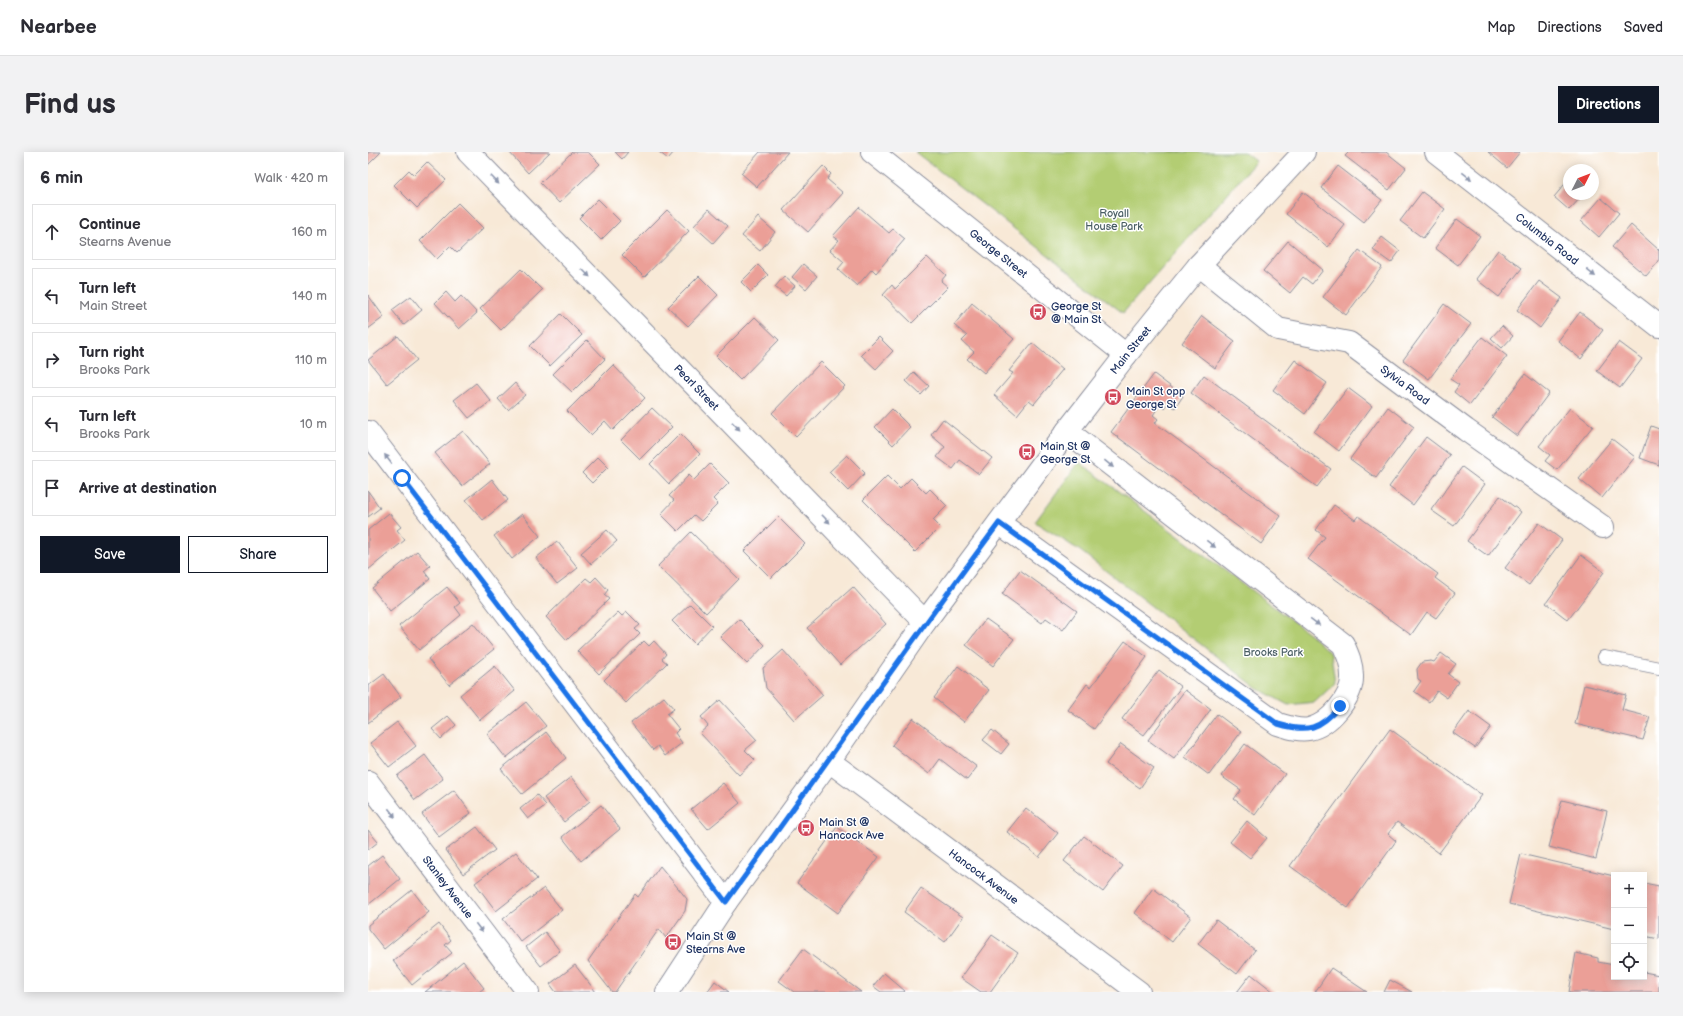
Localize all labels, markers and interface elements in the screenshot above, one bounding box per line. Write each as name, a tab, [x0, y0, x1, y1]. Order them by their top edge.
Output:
text: Nearbee	[20, 16, 97, 39]
text: Map	[1487, 19, 1515, 36]
text: Directions	[1537, 19, 1602, 36]
text: Saved	[1624, 19, 1663, 36]
button: Directions	[1558, 86, 1659, 123]
text: Find us	[24, 88, 116, 121]
north arrow	[1563, 164, 1599, 200]
text: 6 min	[40, 168, 83, 188]
text: Walk · 420 m	[254, 170, 328, 186]
one-way arrow	[1461, 172, 1472, 180]
one-way arrow	[490, 175, 500, 185]
park label: Royall House Park	[1085, 207, 1143, 233]
street label: Columbia Road	[1513, 210, 1581, 267]
text: Continue	[79, 215, 141, 234]
icon: ahead	[41, 221, 63, 243]
text: 160 m	[292, 224, 327, 240]
street label: George Street	[967, 226, 1031, 281]
text: Stearns Avenue	[79, 234, 171, 250]
one-way arrow	[581, 268, 590, 278]
one-way arrow	[1586, 268, 1597, 277]
text: Turn left	[79, 279, 136, 298]
icon: left	[41, 285, 63, 307]
text: 140 m	[292, 288, 327, 304]
text: Main Street	[79, 298, 147, 314]
place label: George St @ Main St	[1051, 300, 1102, 326]
bus stop icon: George St @ Main St	[1028, 302, 1048, 322]
street label: Main Street	[1107, 323, 1154, 376]
text: Turn right	[79, 343, 144, 362]
icon: right	[41, 349, 63, 371]
text: 110 m	[295, 352, 327, 368]
text: Brooks Park	[79, 362, 150, 378]
street label: Pearl Street	[672, 362, 722, 413]
street label: Sylvia Road	[1378, 362, 1432, 407]
place label: Main St opp George St	[1126, 385, 1185, 411]
bus stop icon: Main St opp George St	[1103, 387, 1123, 407]
text: Turn left	[79, 407, 136, 426]
icon: left	[41, 413, 63, 435]
text: 10 m	[300, 416, 327, 432]
one-way arrow	[731, 421, 740, 431]
text: Brooks Park	[79, 426, 150, 442]
place label: Main St @ George St	[1040, 440, 1091, 466]
bus stop icon: Main St @ George St	[1017, 442, 1037, 462]
one-way arrow	[384, 454, 392, 465]
one-way arrow	[1103, 460, 1114, 468]
route start	[393, 469, 411, 487]
icon: arrive	[41, 477, 63, 499]
text: Arrive at destination	[79, 479, 217, 498]
one-way arrow	[821, 514, 831, 524]
button: Save	[40, 536, 180, 573]
button: Share	[188, 536, 328, 573]
one-way arrow	[1206, 539, 1217, 548]
one-way arrow	[1310, 618, 1320, 626]
park label: Brooks Park	[1243, 646, 1303, 659]
route end	[1331, 697, 1349, 715]
one-way arrow	[387, 808, 396, 819]
place label: Main St @ Hancock Ave	[819, 816, 884, 842]
bus stop icon: Main St @ Hancock Ave	[796, 818, 816, 838]
street label: Hancock Avenue	[946, 846, 1022, 907]
street label: Stanley Avenue	[420, 853, 476, 921]
map controls	[1611, 872, 1647, 980]
button: +	[1611, 872, 1647, 908]
button: −	[1611, 908, 1647, 944]
one-way arrow	[475, 922, 483, 933]
place label: Main St @ Stearns Ave	[686, 930, 746, 956]
bus stop icon: Main St @ Stearns Ave	[663, 932, 683, 952]
button: locate	[1611, 944, 1647, 980]

